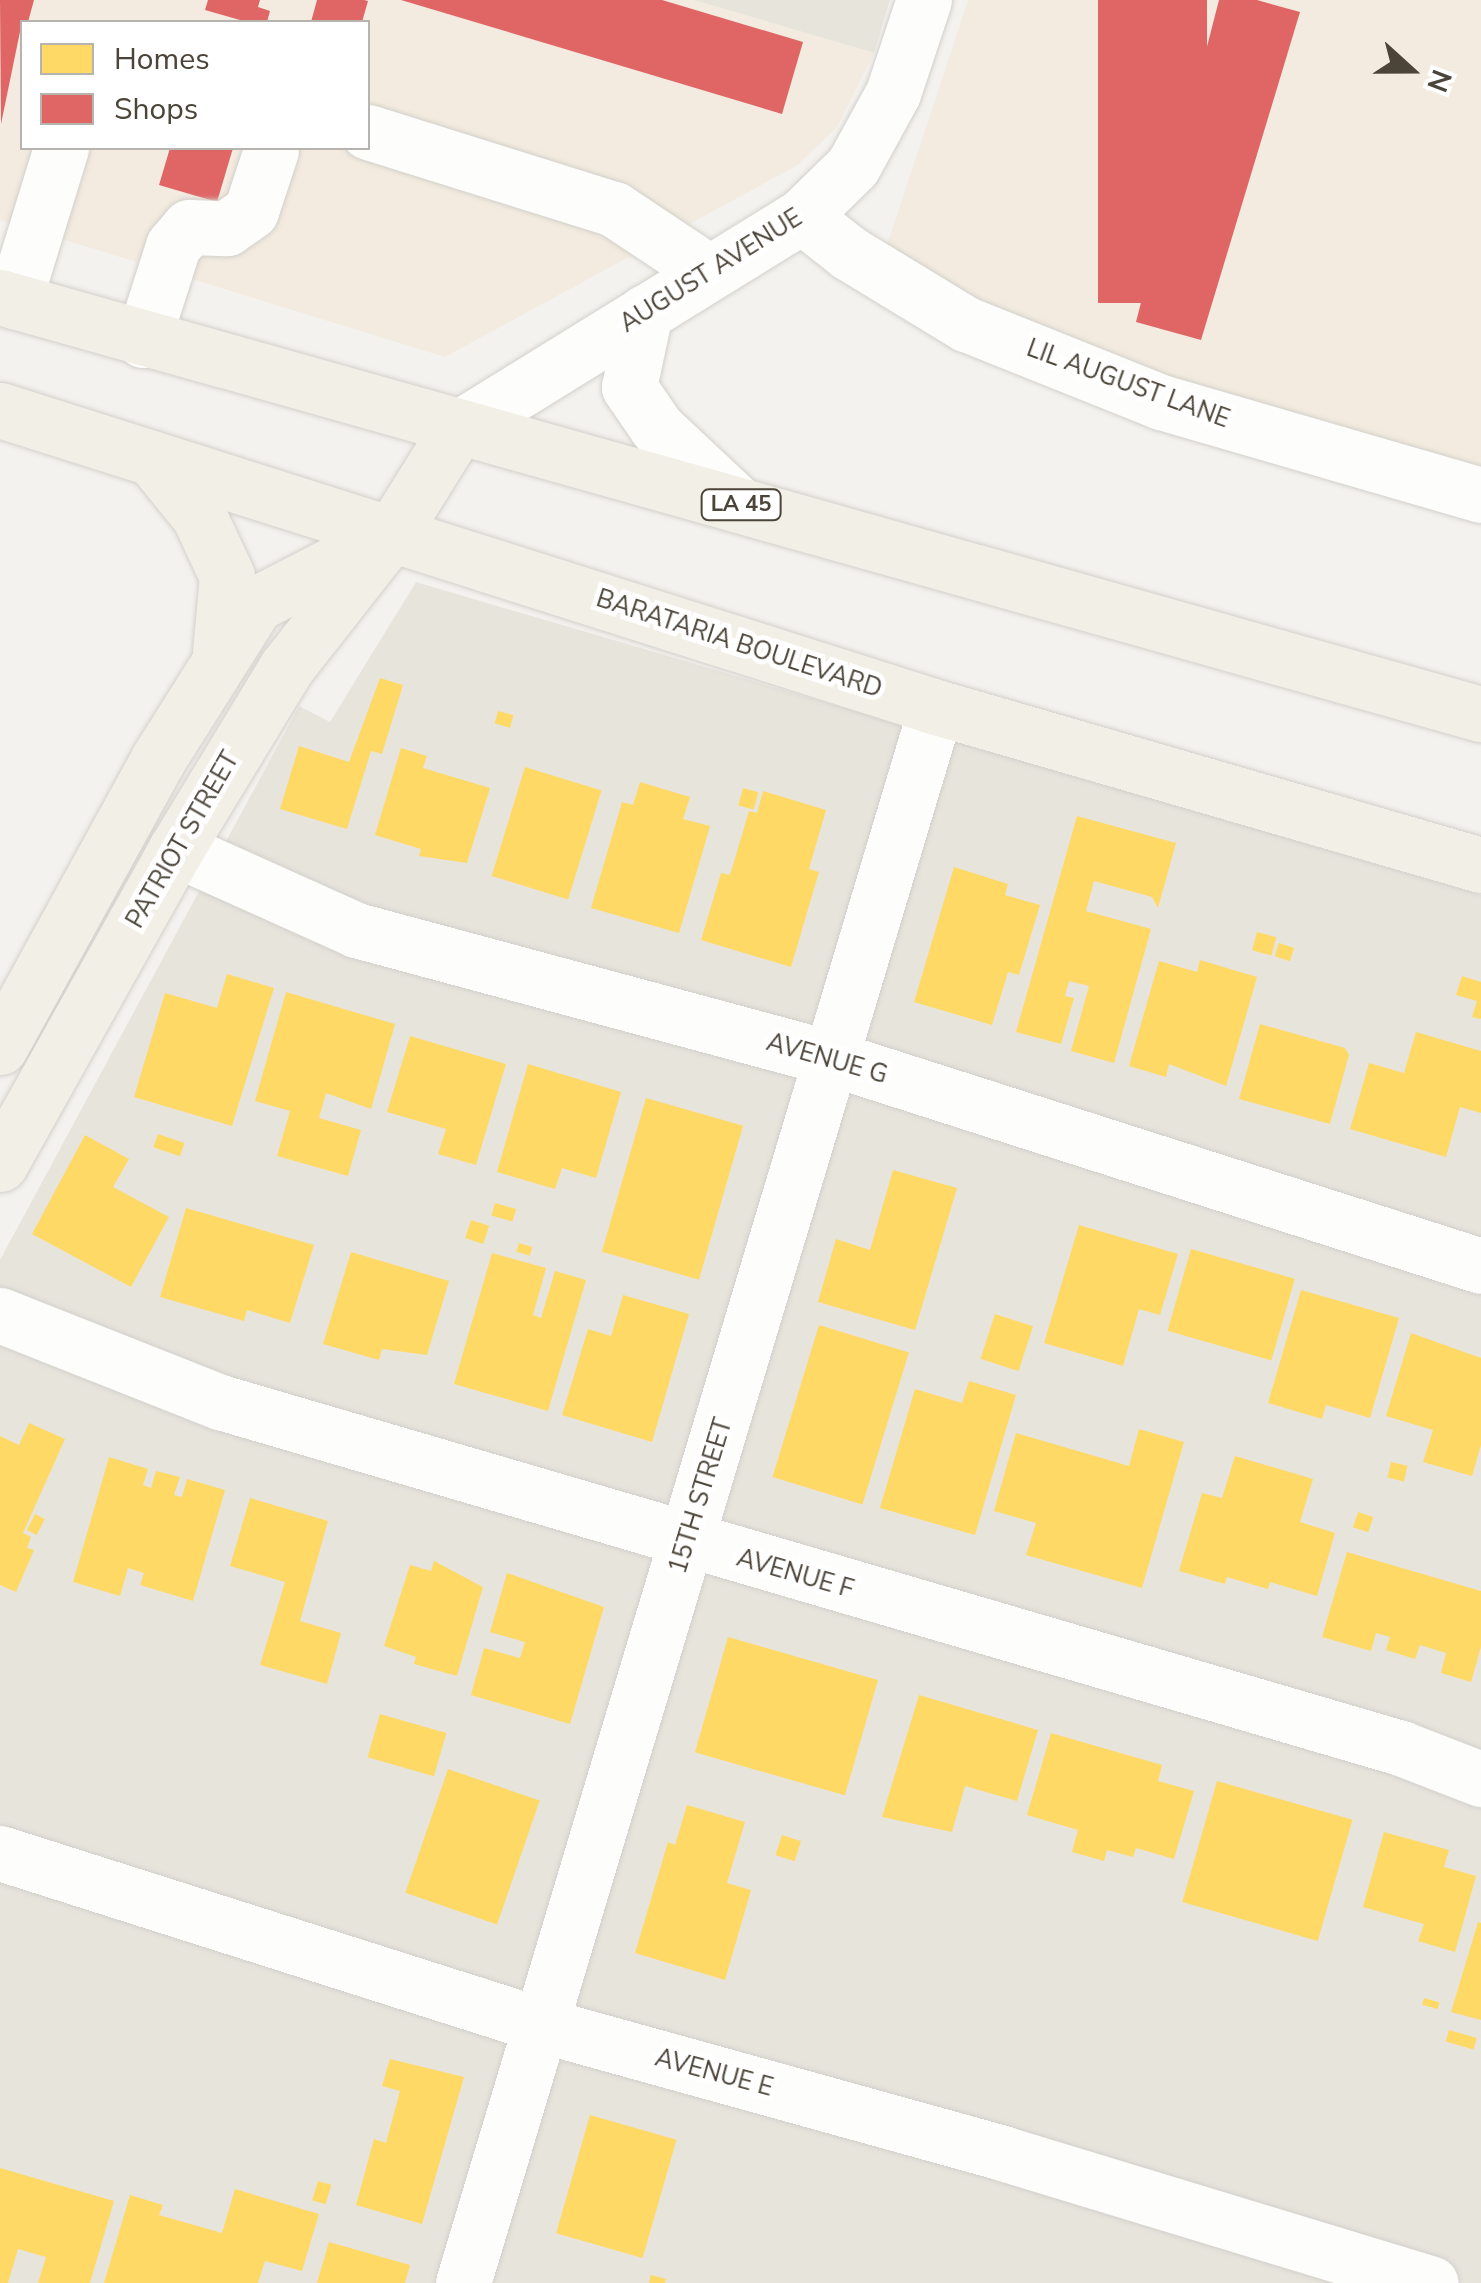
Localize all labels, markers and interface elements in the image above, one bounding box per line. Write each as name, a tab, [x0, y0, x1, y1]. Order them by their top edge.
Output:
legend	[20, 20, 370, 150]
north arrow	[1361, 20, 1461, 120]
text: Homes	[114, 39, 210, 80]
text: N	[1418, 64, 1461, 97]
text: Shops	[114, 89, 198, 130]
street label: AUGUST AVENUE	[614, 203, 808, 339]
street label: LIL AUGUST LANE	[1023, 333, 1233, 435]
road number: LA 45	[698, 488, 784, 522]
street label: BARATARIA BOULEVARD	[592, 584, 886, 704]
street label: PATRIOT STREET	[120, 746, 246, 934]
street label: AVENUE G	[763, 1027, 891, 1091]
street label: 15TH STREET	[663, 1415, 739, 1577]
street label: AVENUE F	[733, 1543, 857, 1605]
street label: AVENUE E	[652, 2043, 776, 2103]

